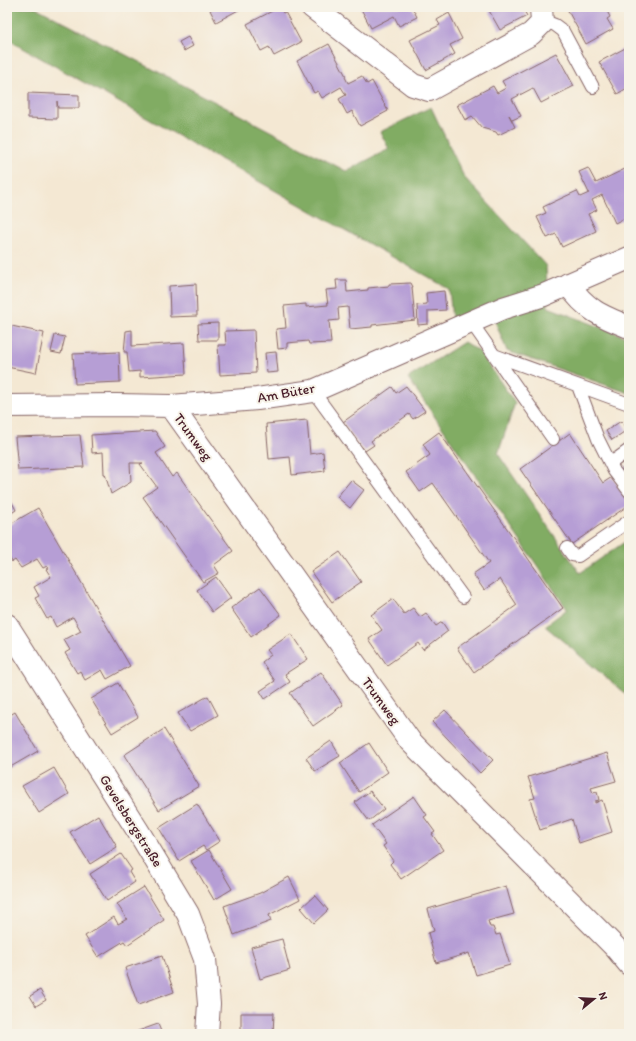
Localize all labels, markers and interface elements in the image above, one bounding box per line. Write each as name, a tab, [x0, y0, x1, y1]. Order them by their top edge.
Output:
street label: Am Büter	[256, 380, 317, 406]
street label: Trumweg	[170, 410, 216, 465]
street label: Trumweg	[358, 674, 404, 729]
street label: Gevelsbergstraße	[96, 772, 166, 871]
north arrow	[574, 979, 614, 1019]
text: N	[596, 991, 610, 1002]

